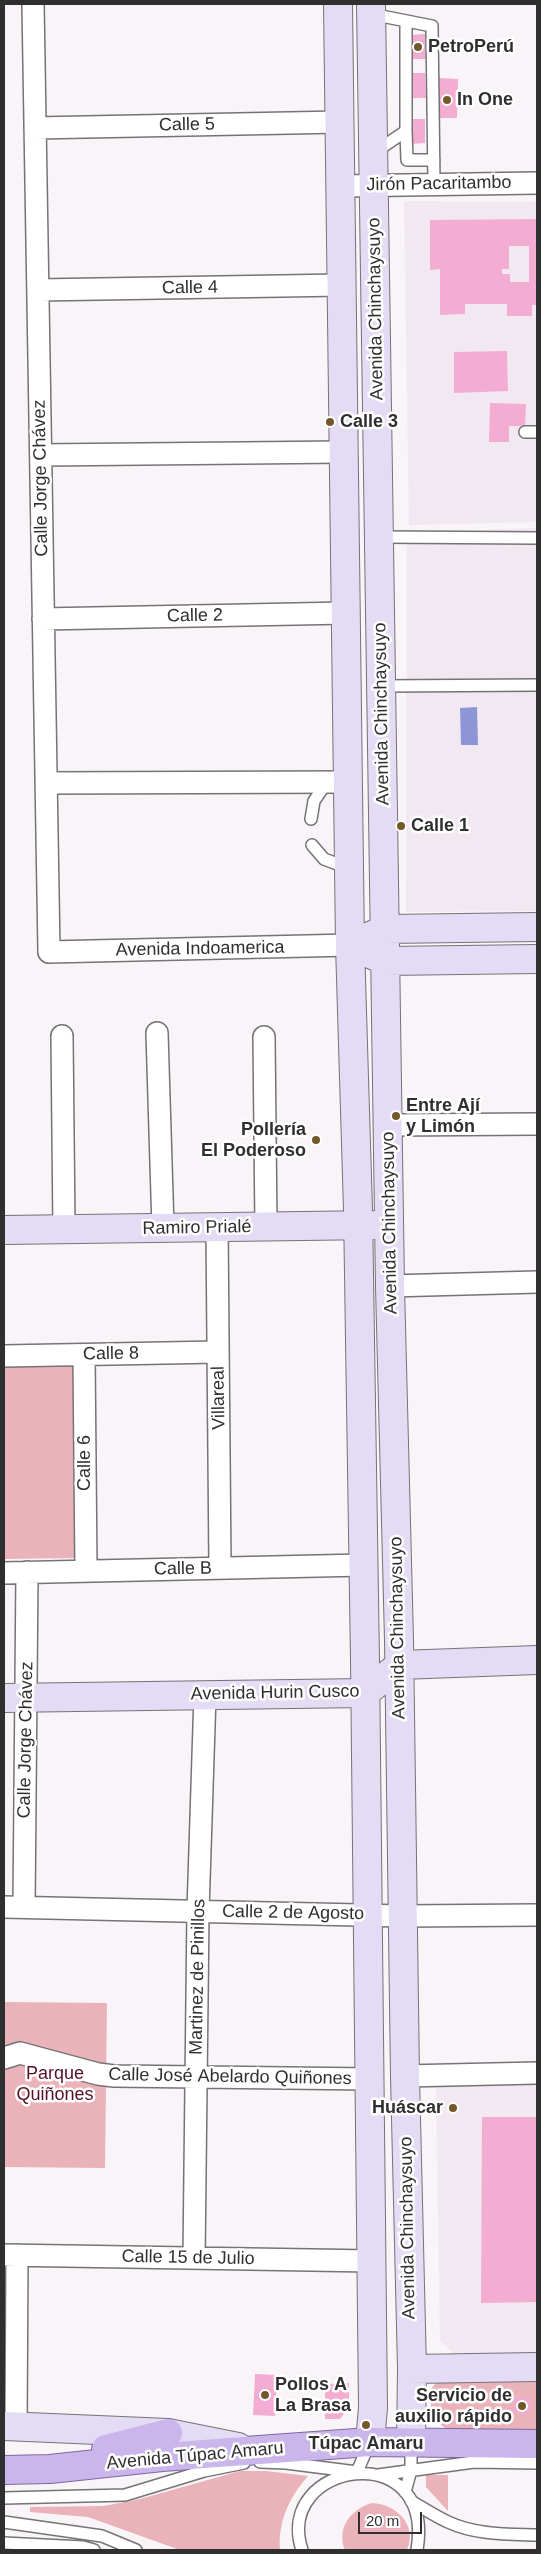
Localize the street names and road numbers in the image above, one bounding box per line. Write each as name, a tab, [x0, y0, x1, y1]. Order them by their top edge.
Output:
street label: Calle 5	[159, 114, 215, 136]
street label: Jirón Pacaritambo	[366, 172, 512, 196]
street label: Avenida Chinchaysuyo	[364, 217, 388, 401]
street label: Calle 4	[162, 277, 218, 299]
street label: Calle Jorge Chávez	[29, 399, 53, 557]
street label: Calle 2	[167, 605, 223, 627]
street label: Avenida Chinchaysuyo	[370, 622, 394, 806]
street label: Avenida Indoamerica	[115, 937, 285, 961]
street label: Avenida Chinchaysuyo	[378, 1131, 402, 1315]
street label: Ramiro Prialé	[142, 1216, 252, 1240]
street label: Calle 8	[83, 1343, 139, 1365]
street label: Villareal	[208, 1366, 230, 1430]
street label: Calle 6	[74, 1435, 96, 1491]
street label: Avenida Chinchaysuyo	[386, 1536, 410, 1720]
street label: Calle B	[154, 1558, 212, 1580]
street label: Calle Jorge Chávez	[14, 1661, 38, 1819]
street label: Avenida Hurin Cusco	[190, 1681, 360, 1705]
street label: Martinez de Pinillos	[186, 1899, 210, 2055]
street label: Calle 2 de Agosto	[222, 1901, 364, 1925]
street label: Calle José Abelardo Quiñones	[108, 2064, 352, 2090]
street label: Avenida Chinchaysuyo	[396, 2136, 420, 2320]
street label: Calle 15 de Julio	[121, 2246, 255, 2270]
street label: Avenida Túpac Amaru	[106, 2437, 284, 2475]

